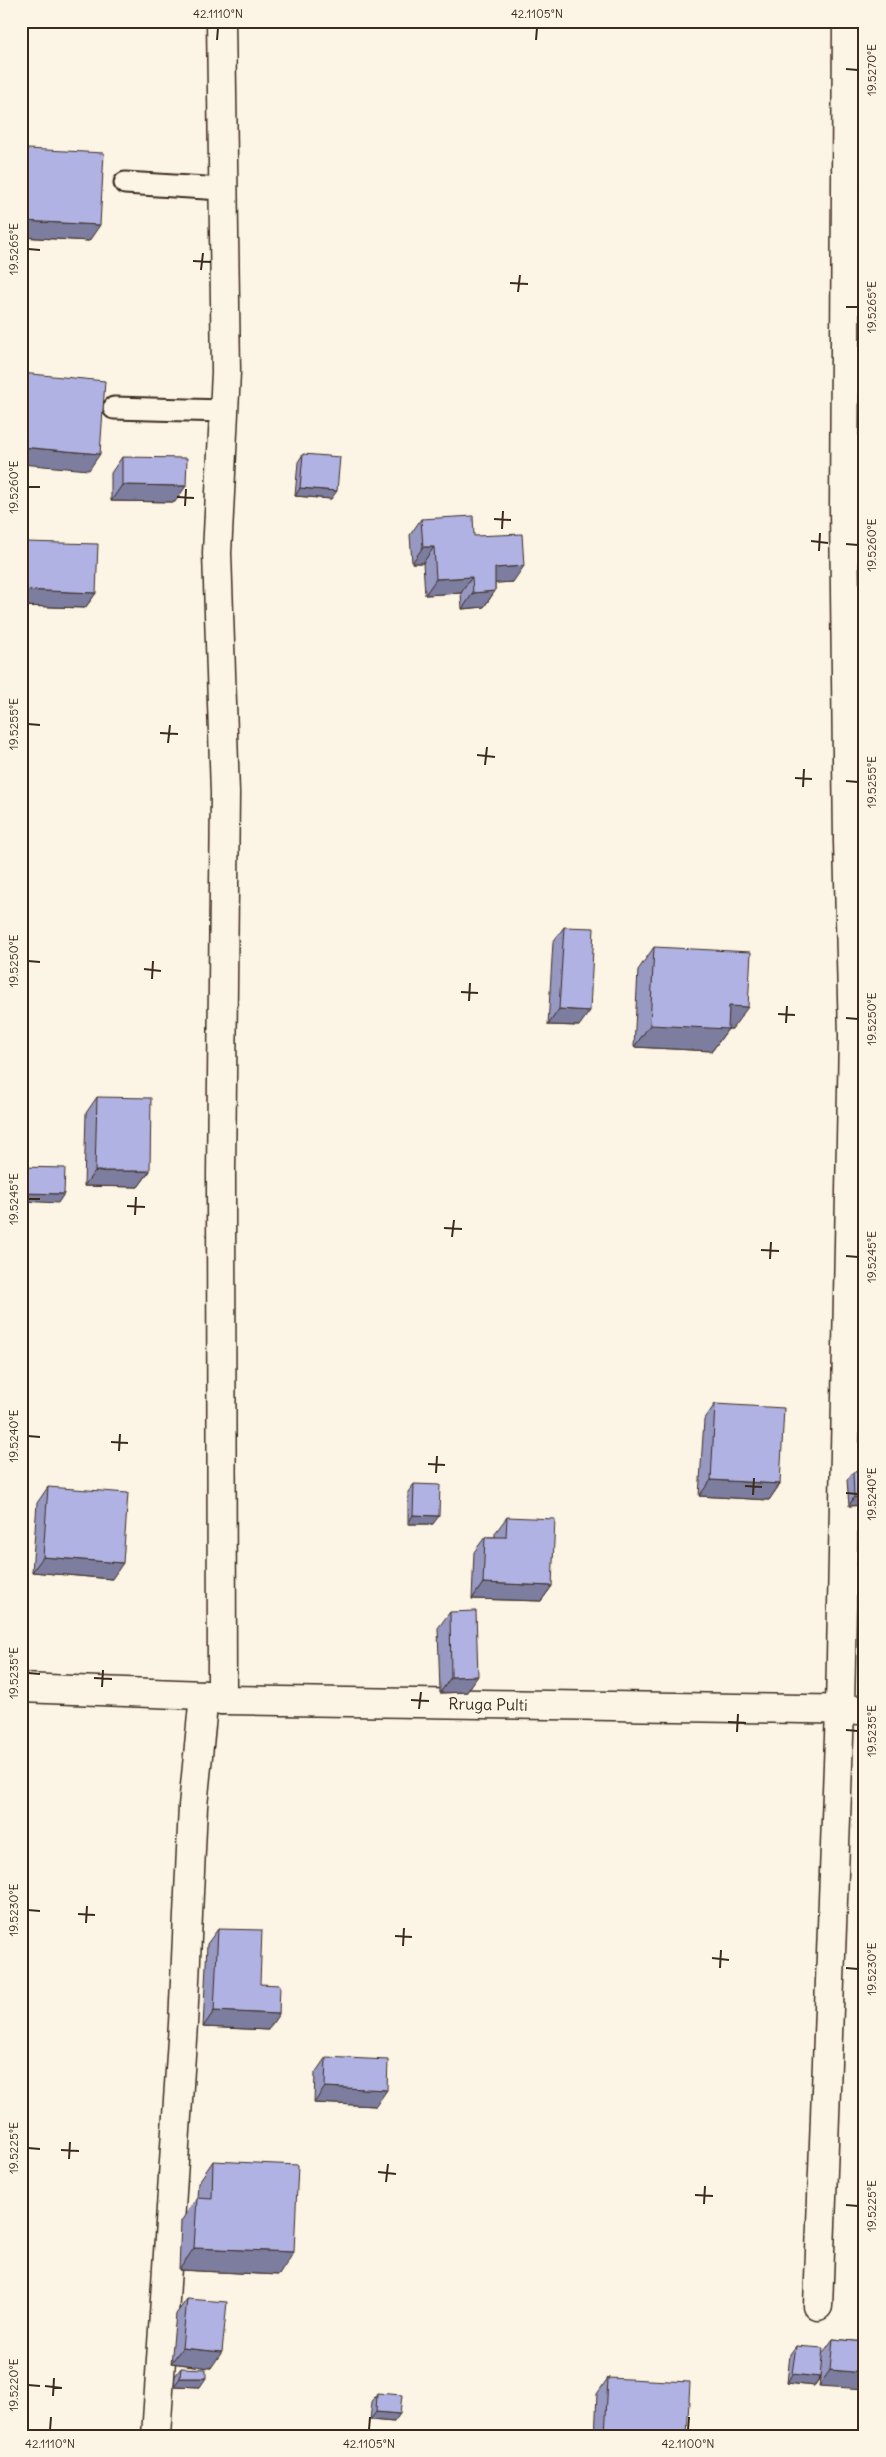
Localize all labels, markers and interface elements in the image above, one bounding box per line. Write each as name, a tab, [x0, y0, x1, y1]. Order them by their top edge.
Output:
text: 42.1110°N	[193, 6, 243, 21]
text: 42.1105°N	[511, 6, 563, 21]
text: 19.5270°E	[864, 44, 879, 96]
text: 19.5265°E	[6, 223, 21, 275]
text: 19.5265°E	[864, 281, 879, 333]
text: 19.5260°E	[6, 460, 21, 514]
text: 19.5260°E	[864, 518, 879, 572]
text: 19.5255°E	[6, 698, 21, 750]
text: 19.5255°E	[864, 756, 879, 808]
text: 19.5250°E	[6, 934, 21, 988]
text: 19.5250°E	[864, 992, 879, 1046]
text: 19.5245°E	[6, 1173, 21, 1225]
text: 19.5245°E	[864, 1231, 879, 1283]
text: 19.5240°E	[6, 1409, 21, 1463]
text: 19.5240°E	[864, 1467, 879, 1521]
text: 19.5235°E	[6, 1647, 21, 1699]
street label: Rruga Pulti	[448, 1693, 528, 1715]
text: 19.5235°E	[864, 1705, 879, 1757]
text: 19.5230°E	[6, 1883, 21, 1937]
text: 19.5230°E	[864, 1942, 879, 1996]
text: 19.5225°E	[6, 2122, 21, 2174]
text: 19.5225°E	[864, 2180, 879, 2232]
text: 19.5220°E	[6, 2359, 21, 2411]
text: 42.1110°N	[25, 2436, 75, 2451]
text: 42.1105°N	[343, 2436, 395, 2451]
text: 42.1100°N	[661, 2436, 715, 2451]

